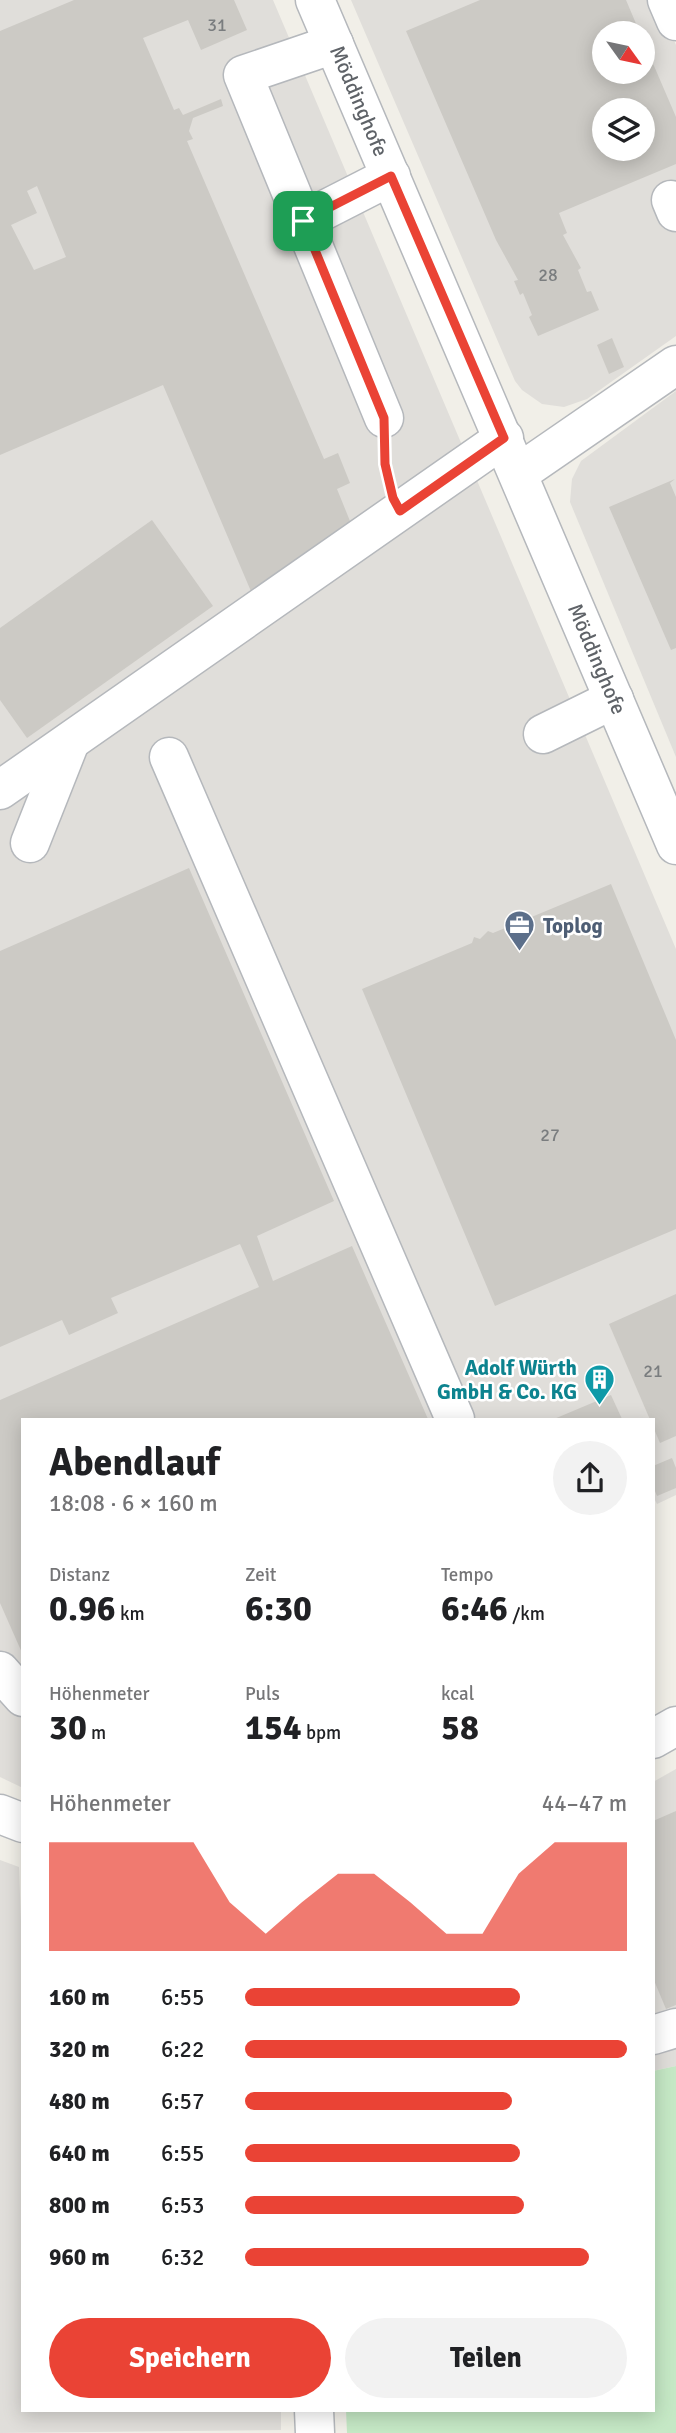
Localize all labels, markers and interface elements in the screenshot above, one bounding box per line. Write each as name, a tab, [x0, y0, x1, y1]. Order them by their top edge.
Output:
house number: 31	[207, 14, 227, 36]
north arrow	[592, 21, 654, 84]
map controls	[592, 21, 655, 161]
street label: Möddinghofe	[324, 42, 394, 160]
button: layers	[592, 98, 655, 161]
pin	[273, 191, 333, 251]
icon: arrive	[284, 202, 322, 240]
house number: 28	[538, 264, 558, 286]
street label: Möddinghofe	[562, 600, 632, 718]
office icon: Toplog	[503, 909, 537, 953]
place label: Toplog	[543, 913, 603, 939]
house number: 27	[540, 1124, 560, 1146]
place label: Adolf Würth GmbH & Co. KG	[437, 1355, 577, 1405]
house number: 21	[643, 1360, 663, 1382]
building icon: Adolf Würth GmbH & Co. KG	[583, 1363, 617, 1407]
text: Abendlauf	[49, 1439, 220, 1486]
button: share	[553, 1441, 627, 1515]
text: 18:08 · 6 × 160 m	[49, 1489, 218, 1518]
text: Distanz	[49, 1563, 110, 1587]
text: Zeit	[245, 1563, 276, 1587]
text: Tempo	[441, 1563, 493, 1587]
text: 0.96	[49, 1587, 116, 1630]
text: 6:30	[245, 1587, 312, 1630]
text: 6:46	[441, 1587, 508, 1630]
text: km	[116, 1602, 145, 1626]
text: /km	[508, 1602, 545, 1626]
text: Höhenmeter	[49, 1682, 150, 1706]
text: Puls	[245, 1682, 280, 1706]
text: kcal	[441, 1682, 474, 1706]
text: 30	[49, 1706, 87, 1749]
text: 154	[245, 1706, 302, 1749]
text: 58	[441, 1706, 479, 1749]
text: m	[87, 1721, 106, 1745]
text: bpm	[302, 1721, 341, 1745]
text: Höhenmeter	[49, 1789, 171, 1818]
text: 44–47 m	[542, 1789, 627, 1818]
text: 160 m	[49, 1983, 110, 2012]
text: 6:55	[161, 1983, 204, 2012]
text: 320 m	[49, 2035, 110, 2064]
text: 6:22	[161, 2035, 204, 2064]
text: 480 m	[49, 2087, 110, 2116]
text: 6:57	[161, 2087, 204, 2116]
text: 640 m	[49, 2139, 110, 2168]
text: 6:55	[161, 2139, 204, 2168]
text: 800 m	[49, 2191, 110, 2220]
text: 6:53	[161, 2191, 204, 2220]
text: 960 m	[49, 2243, 110, 2272]
text: 6:32	[161, 2243, 204, 2272]
button: Speichern	[49, 2318, 331, 2398]
button: Teilen	[345, 2318, 627, 2398]

